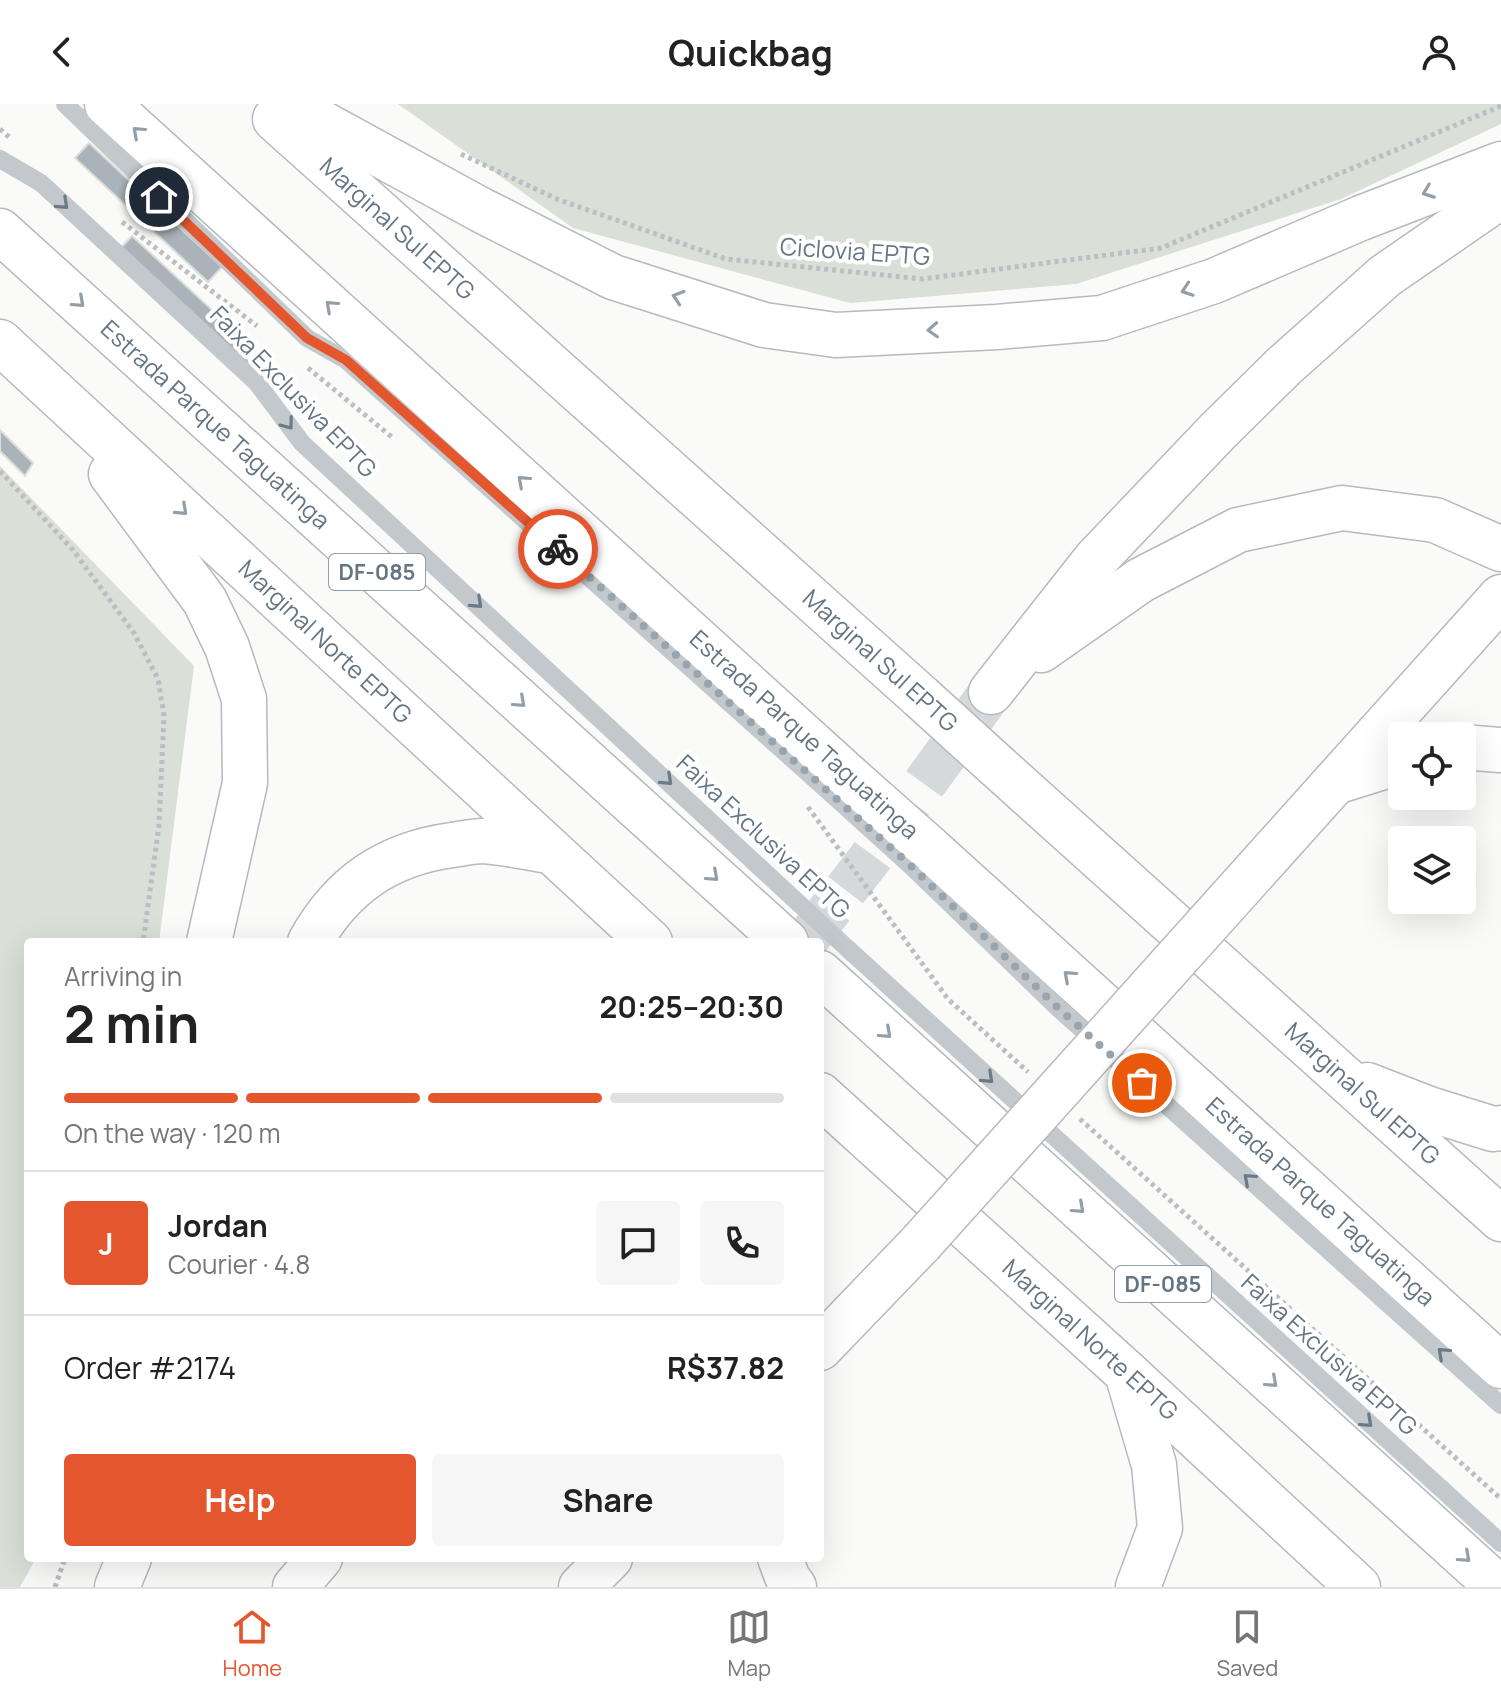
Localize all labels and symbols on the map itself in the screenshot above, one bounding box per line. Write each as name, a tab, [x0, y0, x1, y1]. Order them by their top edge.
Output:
one-way arrow	[133, 126, 147, 141]
street label: Marginal Sul EPTG	[313, 149, 483, 307]
pin	[125, 163, 193, 231]
one-way arrow	[1422, 182, 1436, 199]
one-way arrow	[54, 195, 68, 210]
street label: Ciclovia EPTG	[779, 229, 931, 272]
one-way arrow	[1181, 280, 1195, 296]
one-way arrow	[671, 291, 685, 307]
one-way arrow	[69, 292, 84, 307]
street label: Faixa Exclusiva EPTG	[203, 298, 385, 484]
one-way arrow	[325, 302, 340, 316]
street label: Estrada Parque Taguatinga	[94, 312, 338, 536]
one-way arrow	[926, 322, 939, 339]
one-way arrow	[279, 416, 293, 430]
one-way arrow	[518, 476, 533, 490]
one-way arrow	[173, 501, 188, 515]
courier	[518, 509, 598, 589]
street label: Marginal Norte EPTG	[232, 552, 420, 730]
road number: DF-085	[329, 554, 425, 590]
street label: Marginal Sul EPTG	[796, 581, 966, 739]
one-way arrow	[467, 594, 482, 608]
street label: Estrada Parque Taguatinga	[683, 622, 927, 846]
one-way arrow	[511, 692, 526, 706]
street label: Faixa Exclusiva EPTG	[670, 747, 858, 925]
one-way arrow	[658, 771, 673, 785]
one-way arrow	[704, 867, 719, 881]
one-way arrow	[1064, 971, 1079, 985]
street label: Marginal Sul EPTG	[1278, 1014, 1448, 1172]
one-way arrow	[877, 1023, 892, 1038]
pin	[1108, 1049, 1176, 1117]
one-way arrow	[978, 1068, 993, 1082]
street label: Estrada Parque Taguatinga	[1199, 1089, 1443, 1313]
one-way arrow	[1244, 1175, 1259, 1189]
one-way arrow	[1070, 1198, 1084, 1213]
street label: Marginal Norte EPTG	[996, 1251, 1186, 1427]
road number: DF-085	[1115, 1266, 1211, 1302]
street label: Faixa Exclusiva EPTG	[1235, 1266, 1425, 1442]
one-way arrow	[1438, 1347, 1452, 1362]
one-way arrow	[1262, 1372, 1277, 1387]
one-way arrow	[1357, 1412, 1372, 1426]
one-way arrow	[1455, 1547, 1470, 1561]

